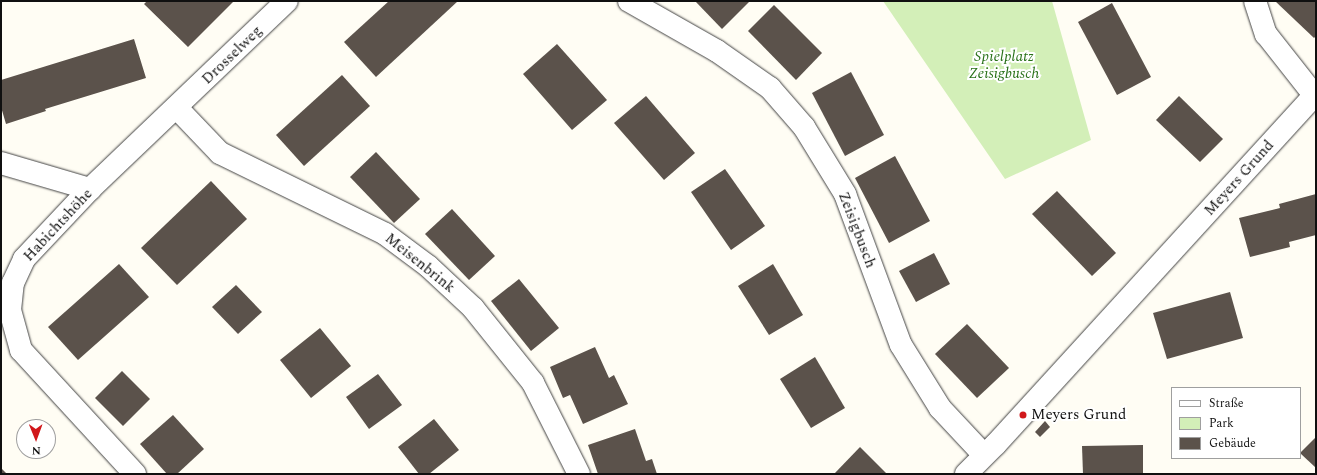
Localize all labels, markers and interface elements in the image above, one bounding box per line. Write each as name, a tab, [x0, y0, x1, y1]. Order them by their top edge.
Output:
street label: Drosselweg	[198, 22, 266, 88]
park label: Spielplatz Zeisigbusch	[969, 47, 1039, 82]
street label: Meyers Grund	[1200, 137, 1278, 219]
street label: Habichtshöhe	[20, 185, 96, 265]
street label: Zeisigbusch	[834, 189, 880, 271]
street label: Meisenbrink	[381, 229, 459, 297]
legend	[1171, 387, 1301, 459]
text: Straße	[1209, 394, 1244, 413]
place label: Meyers Grund	[1031, 406, 1126, 424]
marker: Meyers Grund	[1018, 410, 1028, 420]
text: Park	[1209, 414, 1234, 433]
north arrow	[16, 419, 56, 459]
text: Gebäude	[1209, 434, 1256, 453]
text: N	[32, 442, 41, 459]

